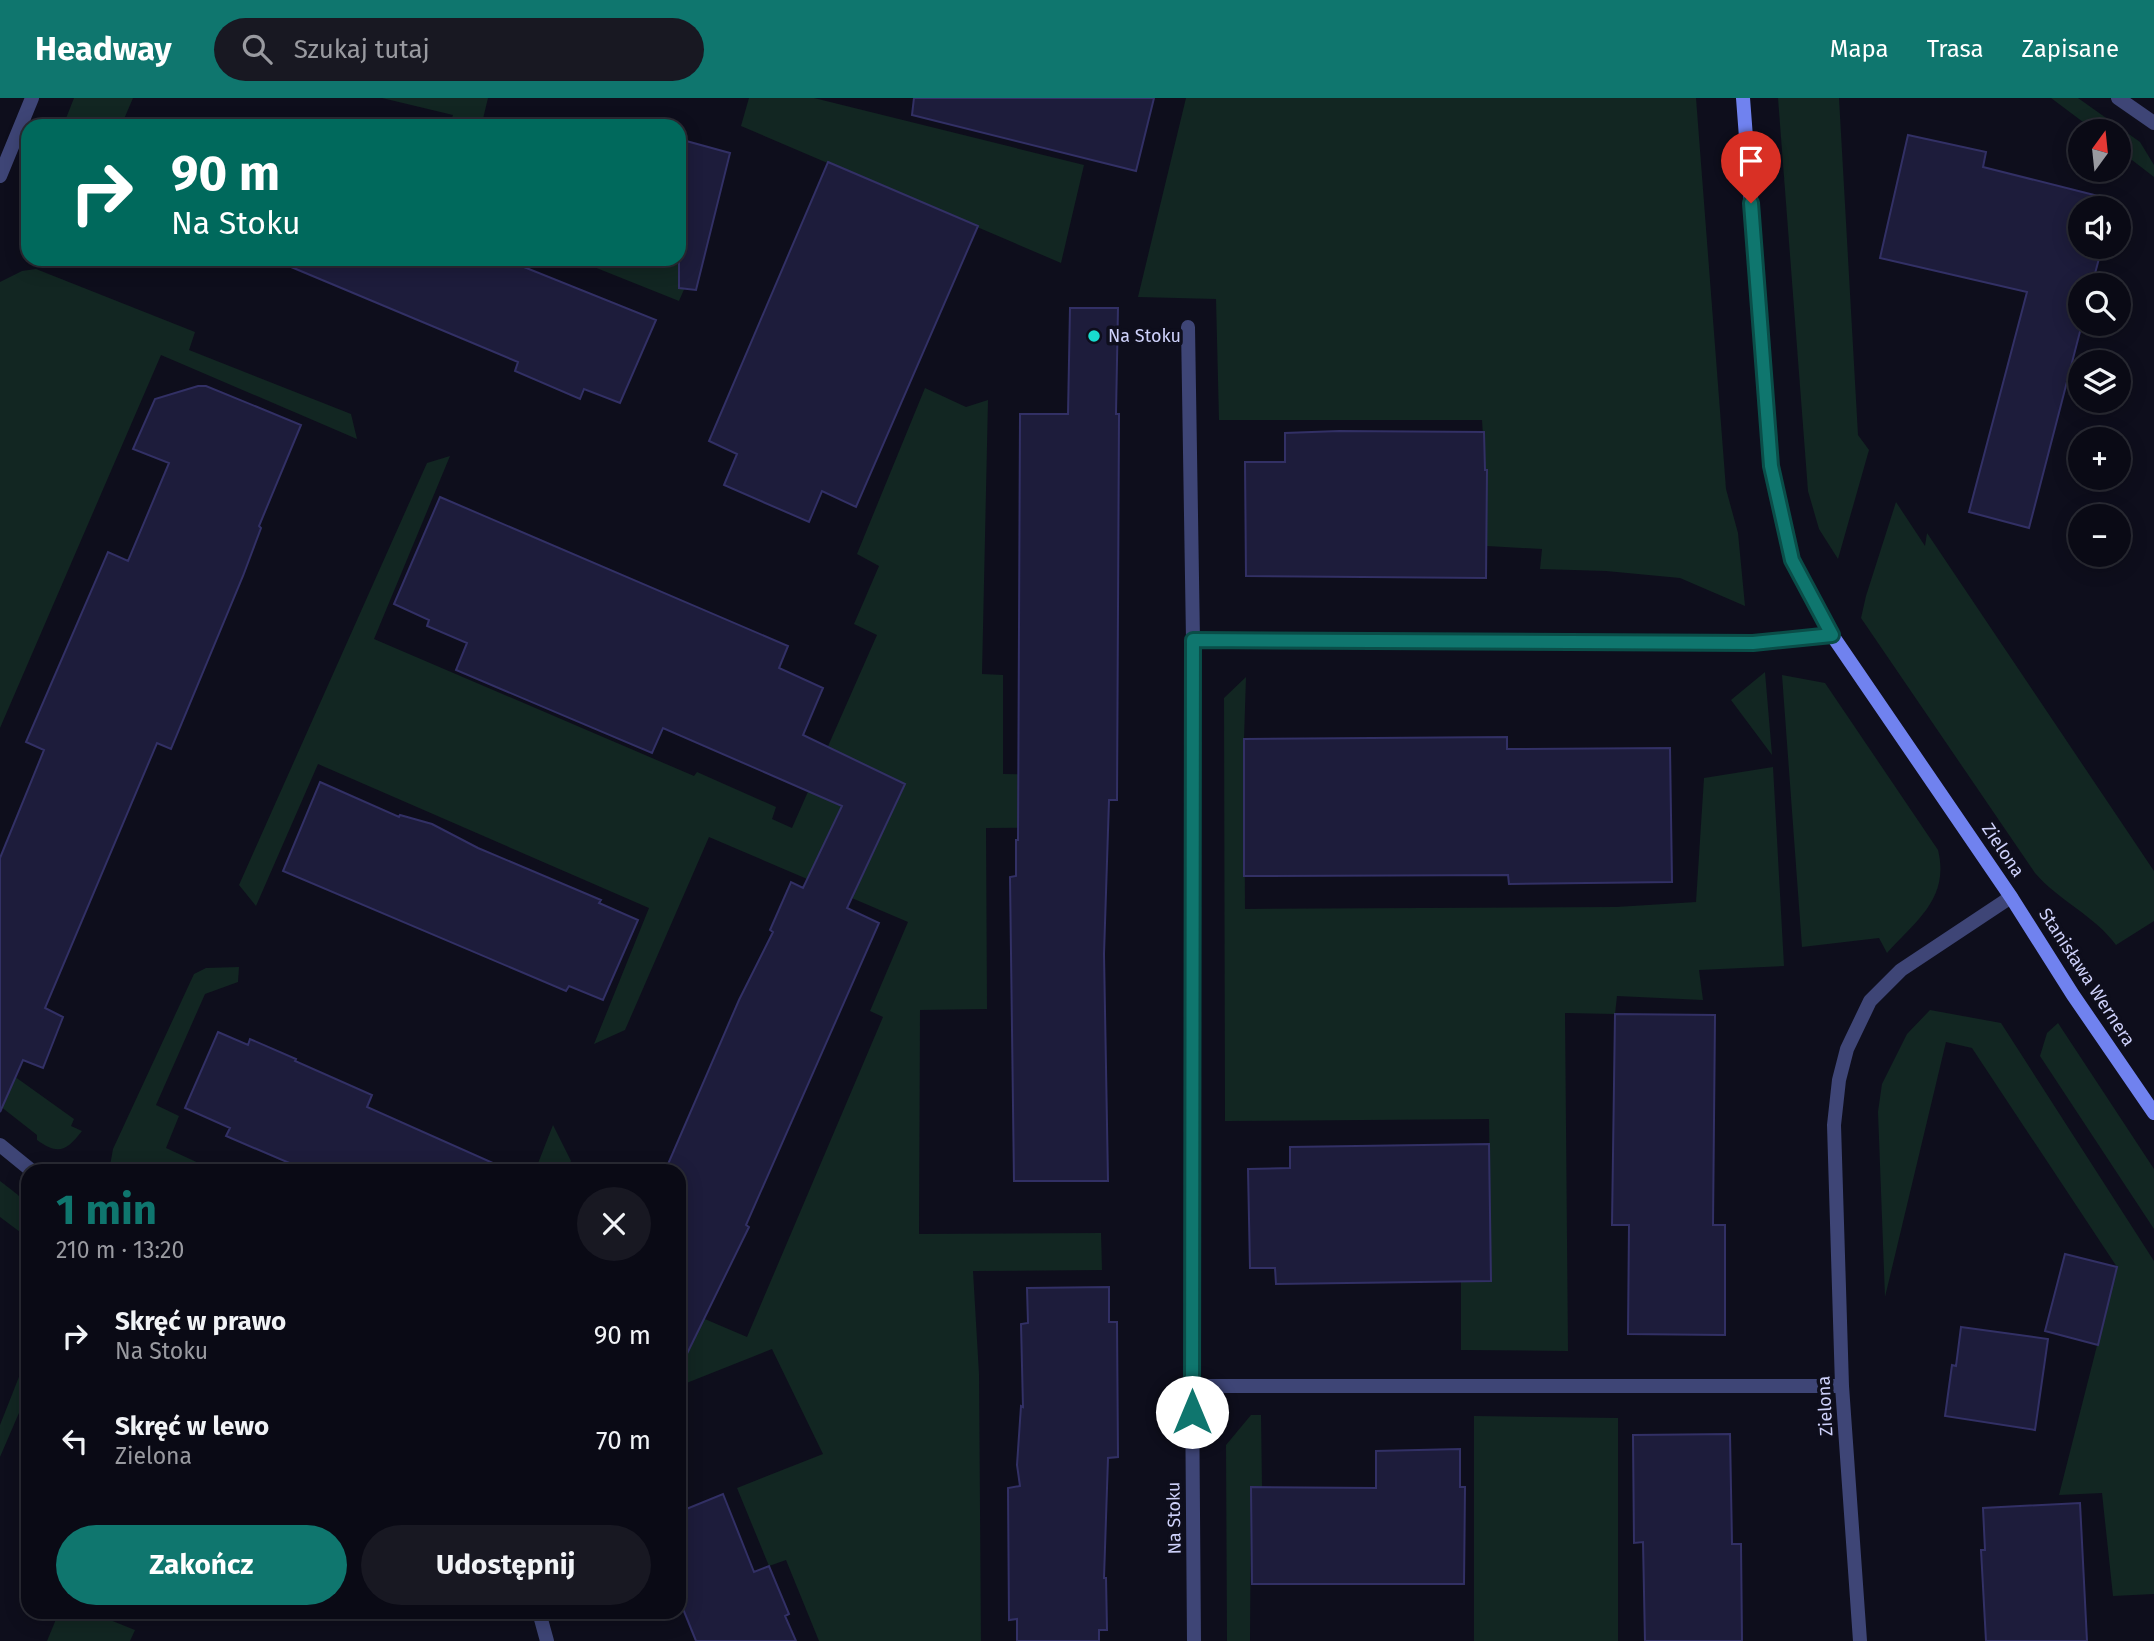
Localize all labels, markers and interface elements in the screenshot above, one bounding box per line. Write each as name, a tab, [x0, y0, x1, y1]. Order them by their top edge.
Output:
search box	[214, 18, 704, 81]
text: Headway	[35, 29, 172, 69]
icon: search	[238, 30, 276, 68]
text: Szukaj tutaj	[294, 34, 430, 65]
text: Mapa	[1830, 35, 1889, 63]
text: Trasa	[1927, 35, 1984, 63]
text: Zapisane	[2022, 35, 2119, 63]
north arrow	[2068, 119, 2132, 182]
map controls	[2068, 119, 2131, 567]
pin	[1721, 131, 1781, 203]
icon: arrive	[1732, 142, 1770, 180]
text: 90 m	[171, 144, 280, 203]
icon: right	[56, 147, 147, 238]
button: sound	[2068, 196, 2131, 259]
text: Na Stoku	[171, 204, 301, 242]
button: search	[2068, 273, 2131, 336]
place label: Na Stoku	[1108, 325, 1181, 347]
marker: Na Stoku	[1086, 328, 1102, 344]
button: layers	[2068, 350, 2131, 413]
button: +	[2068, 427, 2131, 490]
button: −	[2068, 504, 2131, 567]
street label: Zielona	[1977, 819, 2029, 881]
street label: Stanisława Wernera	[2034, 904, 2140, 1050]
text: 1 min	[56, 1185, 157, 1235]
button: close	[577, 1187, 651, 1261]
text: 210 m · 13:20	[56, 1236, 184, 1264]
text: Skręć w prawo	[115, 1306, 286, 1337]
icon: right	[56, 1317, 94, 1355]
text: 90 m	[594, 1320, 651, 1351]
text: Na Stoku	[115, 1337, 208, 1365]
position arrow	[1155, 1375, 1229, 1449]
street label: Zielona	[1812, 1375, 1838, 1437]
text: Skręć w lewo	[115, 1411, 269, 1442]
icon: left	[56, 1422, 94, 1460]
text: 70 m	[596, 1425, 651, 1456]
text: Zielona	[115, 1442, 192, 1470]
street label: Na Stoku	[1162, 1481, 1186, 1555]
button: Zakończ	[56, 1525, 347, 1605]
button: Udostępnij	[361, 1525, 651, 1605]

